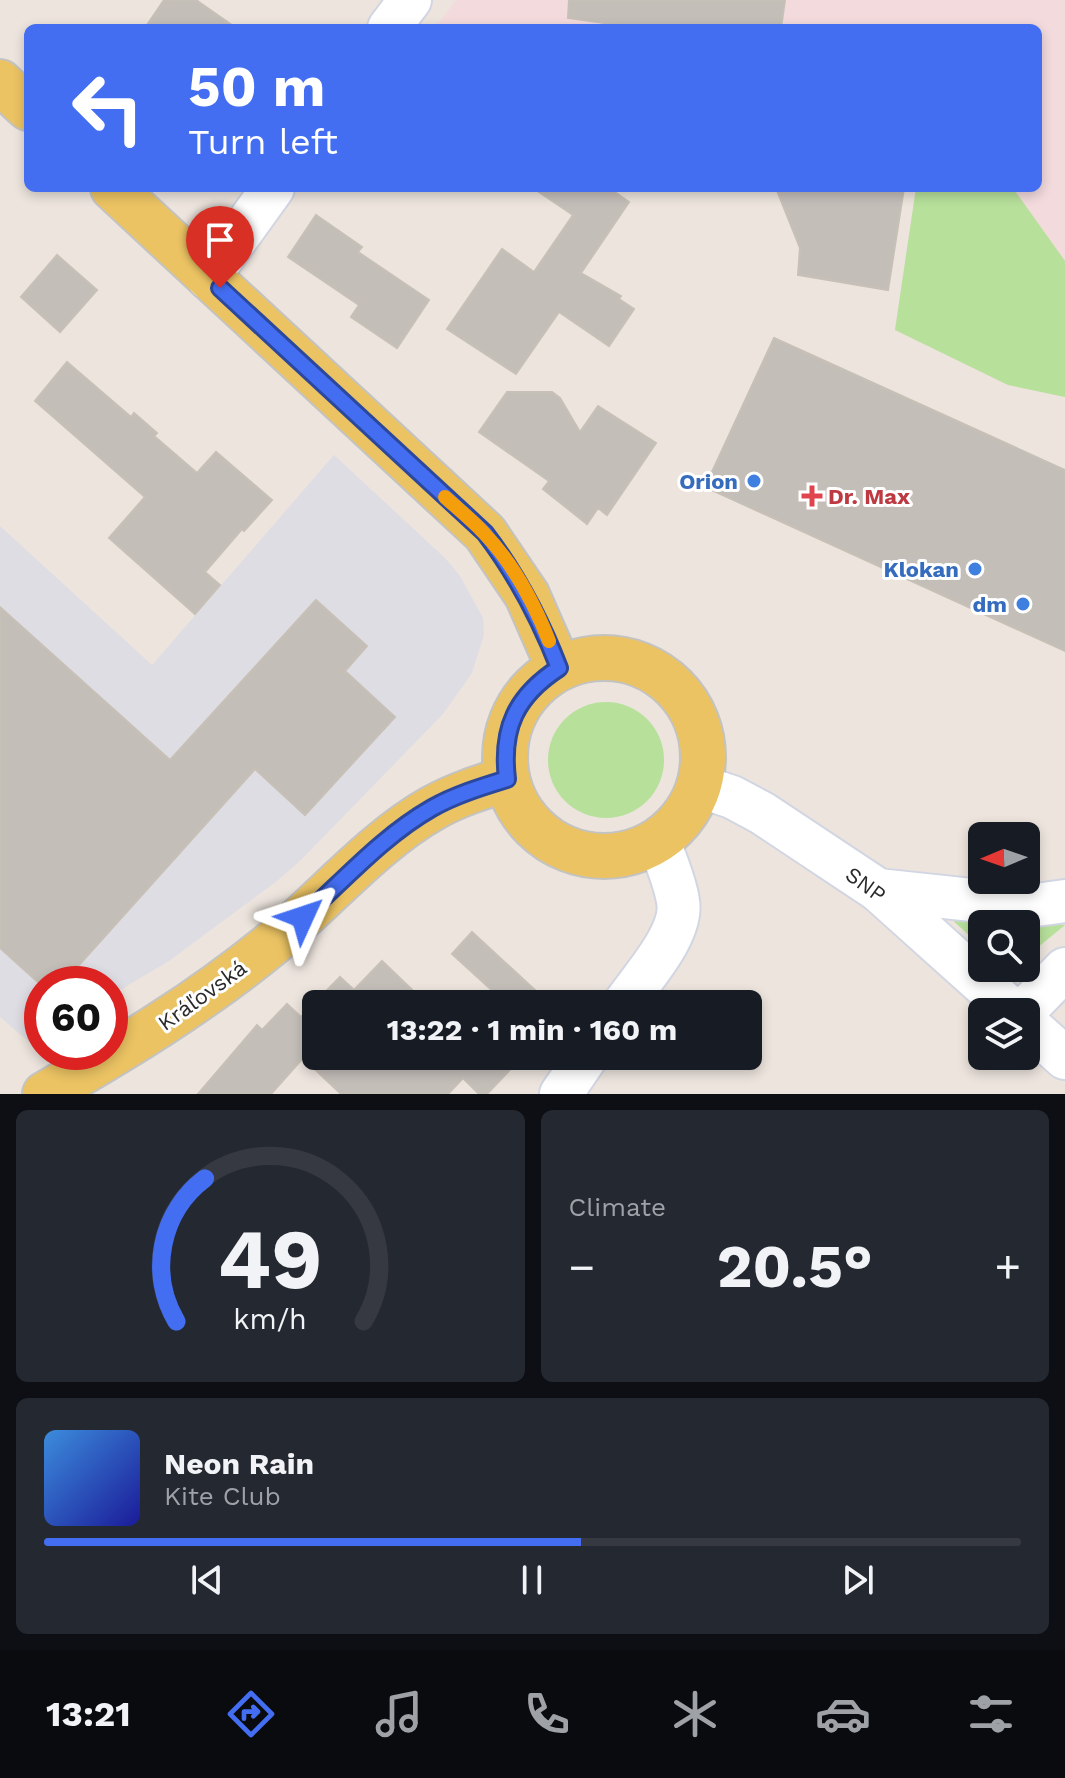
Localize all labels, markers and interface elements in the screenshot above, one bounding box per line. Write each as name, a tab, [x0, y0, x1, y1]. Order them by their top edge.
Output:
text: 50 m	[188, 54, 325, 120]
icon: left	[56, 56, 160, 160]
text: Turn left	[188, 121, 338, 163]
pin	[186, 206, 254, 288]
icon: arrive	[198, 218, 242, 262]
place label: Orion	[679, 469, 738, 494]
marker: Orion	[745, 472, 763, 490]
place label: Dr. Max	[828, 484, 910, 509]
marker: Dr. Max	[803, 487, 821, 505]
place label: Klokan	[883, 557, 959, 582]
marker: Klokan	[966, 560, 984, 578]
place label: dm	[973, 592, 1007, 617]
marker: dm	[1014, 595, 1032, 613]
north arrow	[968, 822, 1040, 894]
map controls	[968, 822, 1040, 1070]
street label: SNP	[841, 861, 891, 907]
position arrow	[261, 875, 345, 959]
button: search	[968, 910, 1040, 982]
street label: Kráľovská	[153, 955, 251, 1036]
speed limit sign: 60	[24, 966, 128, 1070]
button: layers	[968, 998, 1040, 1070]
text: 13:22 · 1 min · 160 m	[387, 1012, 677, 1047]
text: Climate	[569, 1192, 666, 1222]
text: 49	[218, 1211, 323, 1308]
text: 20.5°	[717, 1231, 873, 1302]
text: −	[569, 1241, 595, 1293]
text: +	[994, 1241, 1021, 1293]
text: km/h	[233, 1302, 307, 1336]
text: Neon Rain	[164, 1446, 314, 1481]
text: Kite Club	[164, 1481, 281, 1511]
icon: previous	[185, 1558, 229, 1602]
icon: pause	[510, 1558, 554, 1602]
icon: next	[836, 1558, 880, 1602]
icon: directions	[223, 1686, 279, 1742]
icon: music	[371, 1686, 427, 1742]
icon: phone	[519, 1686, 575, 1742]
icon: climate	[667, 1686, 723, 1742]
icon: car	[815, 1686, 871, 1742]
icon: filters	[963, 1686, 1019, 1742]
text: 13:21	[46, 1693, 131, 1735]

